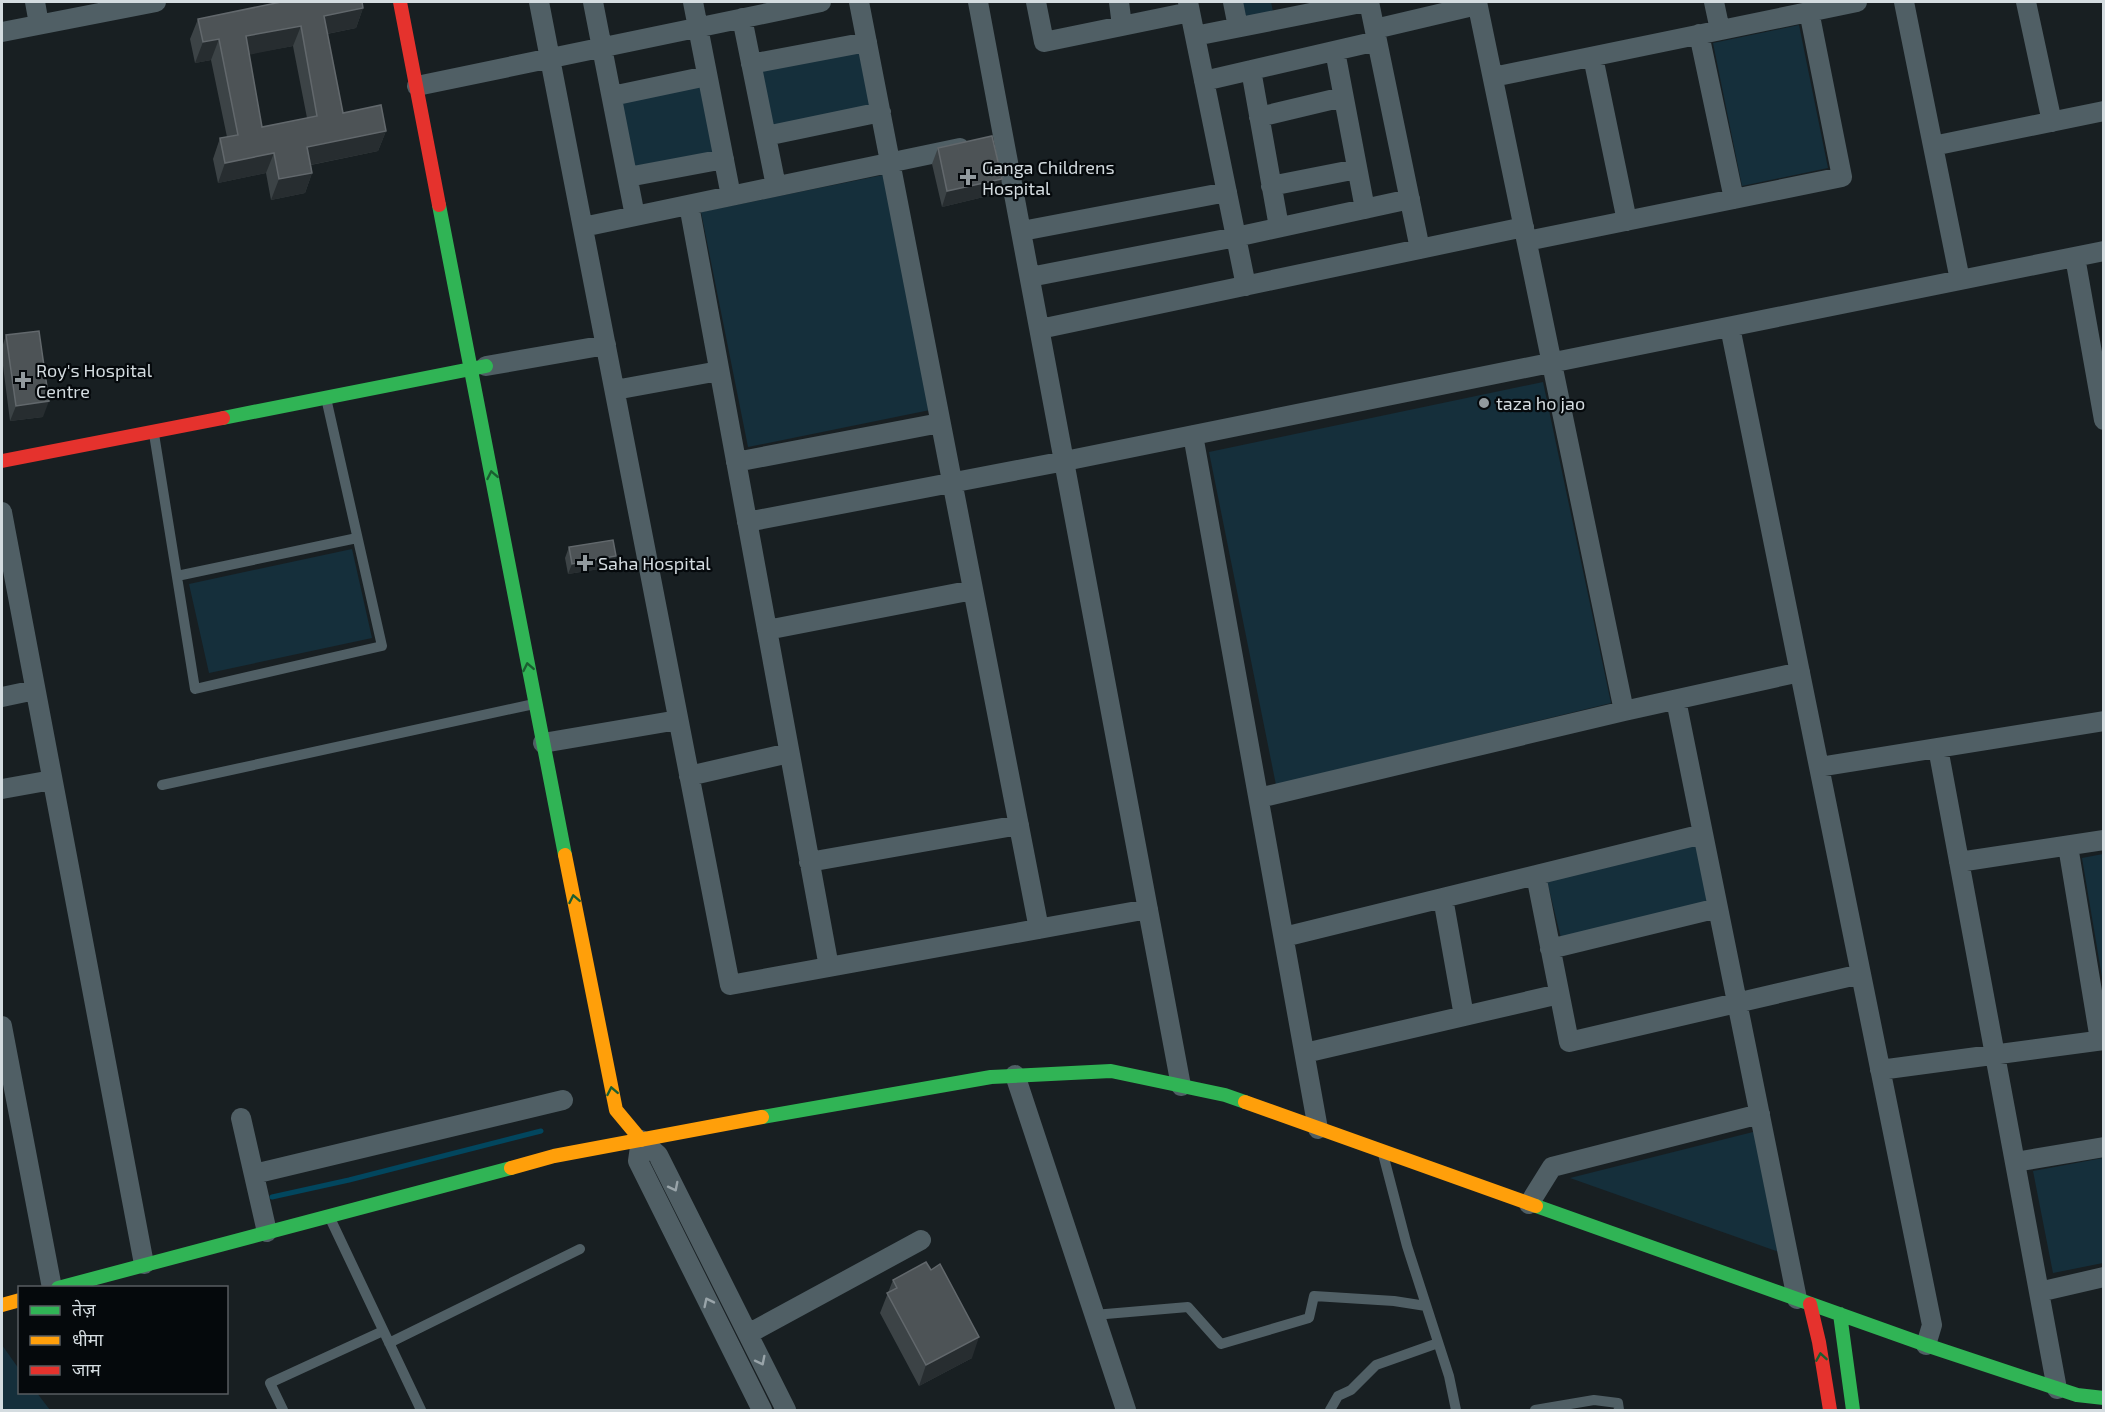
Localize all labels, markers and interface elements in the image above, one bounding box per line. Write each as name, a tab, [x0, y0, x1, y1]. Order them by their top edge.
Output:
place label: Ganga Childrens Hospital	[982, 156, 1115, 199]
marker: Ganga Childrens Hospital	[959, 168, 977, 186]
place label: Roy's Hospital Centre	[36, 359, 153, 402]
marker: Roy's Hospital Centre	[14, 371, 32, 389]
place label: taza ho jao	[1496, 392, 1585, 414]
marker: taza ho jao	[1477, 396, 1491, 410]
one-way arrow	[486, 471, 499, 481]
place label: Saha Hospital	[598, 552, 711, 574]
marker: Saha Hospital	[576, 554, 594, 572]
one-way arrow	[522, 662, 535, 672]
one-way arrow	[568, 895, 581, 905]
one-way arrow	[606, 1086, 619, 1096]
one-way arrow	[667, 1180, 678, 1191]
legend	[18, 1286, 228, 1394]
one-way arrow	[703, 1297, 715, 1308]
text: तेज़	[72, 1298, 96, 1320]
text: धीमा	[72, 1328, 103, 1350]
one-way arrow	[1815, 1352, 1828, 1362]
one-way arrow	[754, 1355, 766, 1366]
text: जाम	[72, 1358, 102, 1380]

